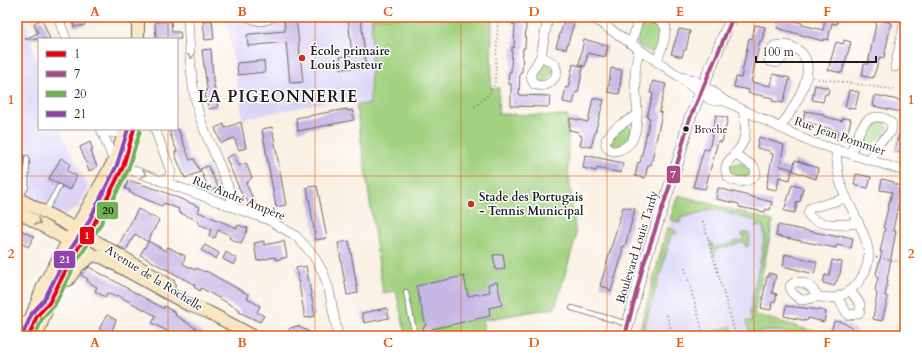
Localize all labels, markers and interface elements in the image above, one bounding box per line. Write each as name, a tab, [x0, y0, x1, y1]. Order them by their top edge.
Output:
text: A	[90, 3, 100, 21]
text: B	[237, 3, 247, 21]
text: C	[383, 3, 393, 21]
text: D	[528, 3, 540, 21]
text: E	[676, 3, 684, 21]
text: F	[823, 3, 831, 21]
legend	[38, 38, 178, 130]
scale bar	[756, 38, 876, 64]
place label: École primaire Louis Pasteur	[310, 42, 390, 73]
text: 100 m	[762, 44, 795, 60]
text: 1	[74, 46, 80, 62]
one-way arrow	[186, 53, 195, 59]
marker: École primaire Louis Pasteur	[297, 53, 307, 63]
text: 7	[74, 66, 80, 82]
text: 20	[74, 86, 86, 102]
district label: LA PIGEONNERIE	[198, 86, 358, 108]
text: 1	[8, 91, 14, 109]
text: 1	[908, 91, 914, 109]
text: 21	[74, 106, 86, 122]
street label: Rue Jean Pommier	[792, 113, 888, 159]
place label: Broche	[694, 122, 727, 137]
marker: Broche	[681, 124, 691, 134]
line badge: 7	[666, 165, 681, 184]
text: 7	[670, 167, 676, 182]
one-way arrow	[141, 169, 148, 178]
street label: Rue André Ampère	[190, 172, 288, 224]
street label: Boulevard Louis Tardy	[612, 188, 662, 305]
place label: Stade des Portugais - Tennis Municipal	[479, 189, 584, 219]
marker: Stade des Portugais - Tennis Municipal	[466, 199, 476, 209]
line badge: 20	[96, 201, 119, 220]
text: 20	[102, 203, 114, 218]
one-way arrow	[34, 217, 41, 225]
line badge: 1	[79, 226, 95, 245]
text: 1	[84, 228, 90, 243]
street label: Avenue de la Rochelle	[102, 241, 206, 315]
text: 2	[8, 245, 15, 263]
text: 2	[908, 245, 915, 263]
line badge: 21	[53, 250, 76, 269]
text: 21	[59, 252, 71, 267]
text: A	[90, 334, 100, 352]
text: B	[237, 334, 247, 352]
text: C	[383, 334, 393, 352]
text: D	[528, 334, 540, 352]
text: E	[676, 334, 684, 352]
text: F	[823, 334, 831, 352]

